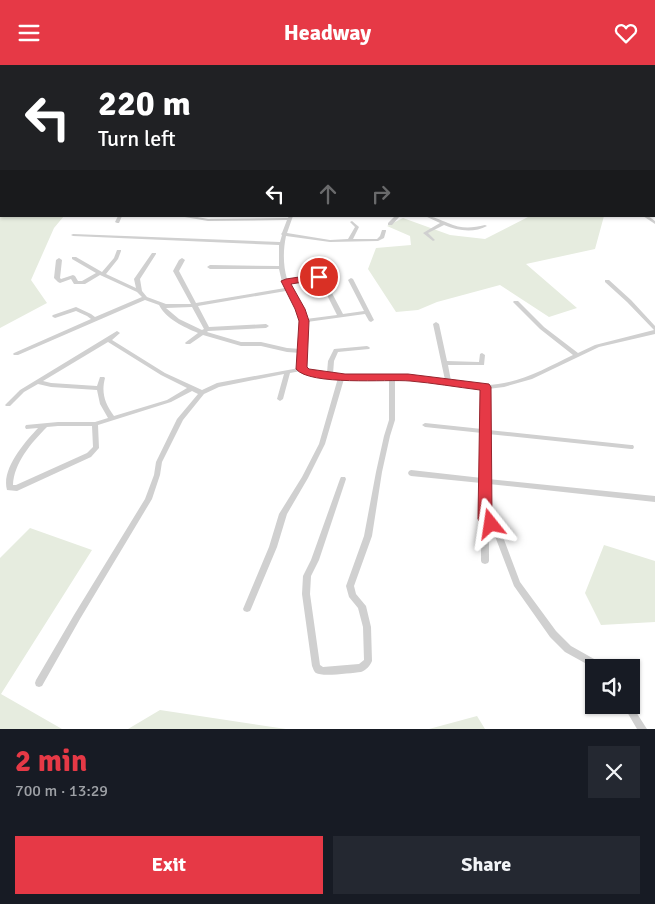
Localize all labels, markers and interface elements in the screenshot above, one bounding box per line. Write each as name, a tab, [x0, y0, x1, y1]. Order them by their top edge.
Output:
icon: menu	[15, 19, 43, 47]
text: Headway	[284, 19, 371, 46]
icon: heart	[612, 19, 640, 47]
text: 220 m	[98, 82, 191, 125]
icon: left	[15, 85, 80, 150]
text: Turn left	[98, 125, 176, 152]
icon: left	[261, 180, 289, 208]
icon: ahead	[314, 180, 342, 208]
icon: right	[367, 180, 395, 208]
pin	[298, 256, 340, 298]
icon: arrive	[305, 263, 333, 291]
position arrow	[464, 497, 516, 549]
map controls	[585, 659, 640, 714]
button: sound	[585, 659, 640, 714]
text: 2 min	[15, 743, 87, 780]
button: close	[588, 746, 640, 798]
text: 700 m · 13:29	[15, 781, 108, 801]
button: Exit	[15, 836, 323, 894]
button: Share	[333, 836, 640, 894]

